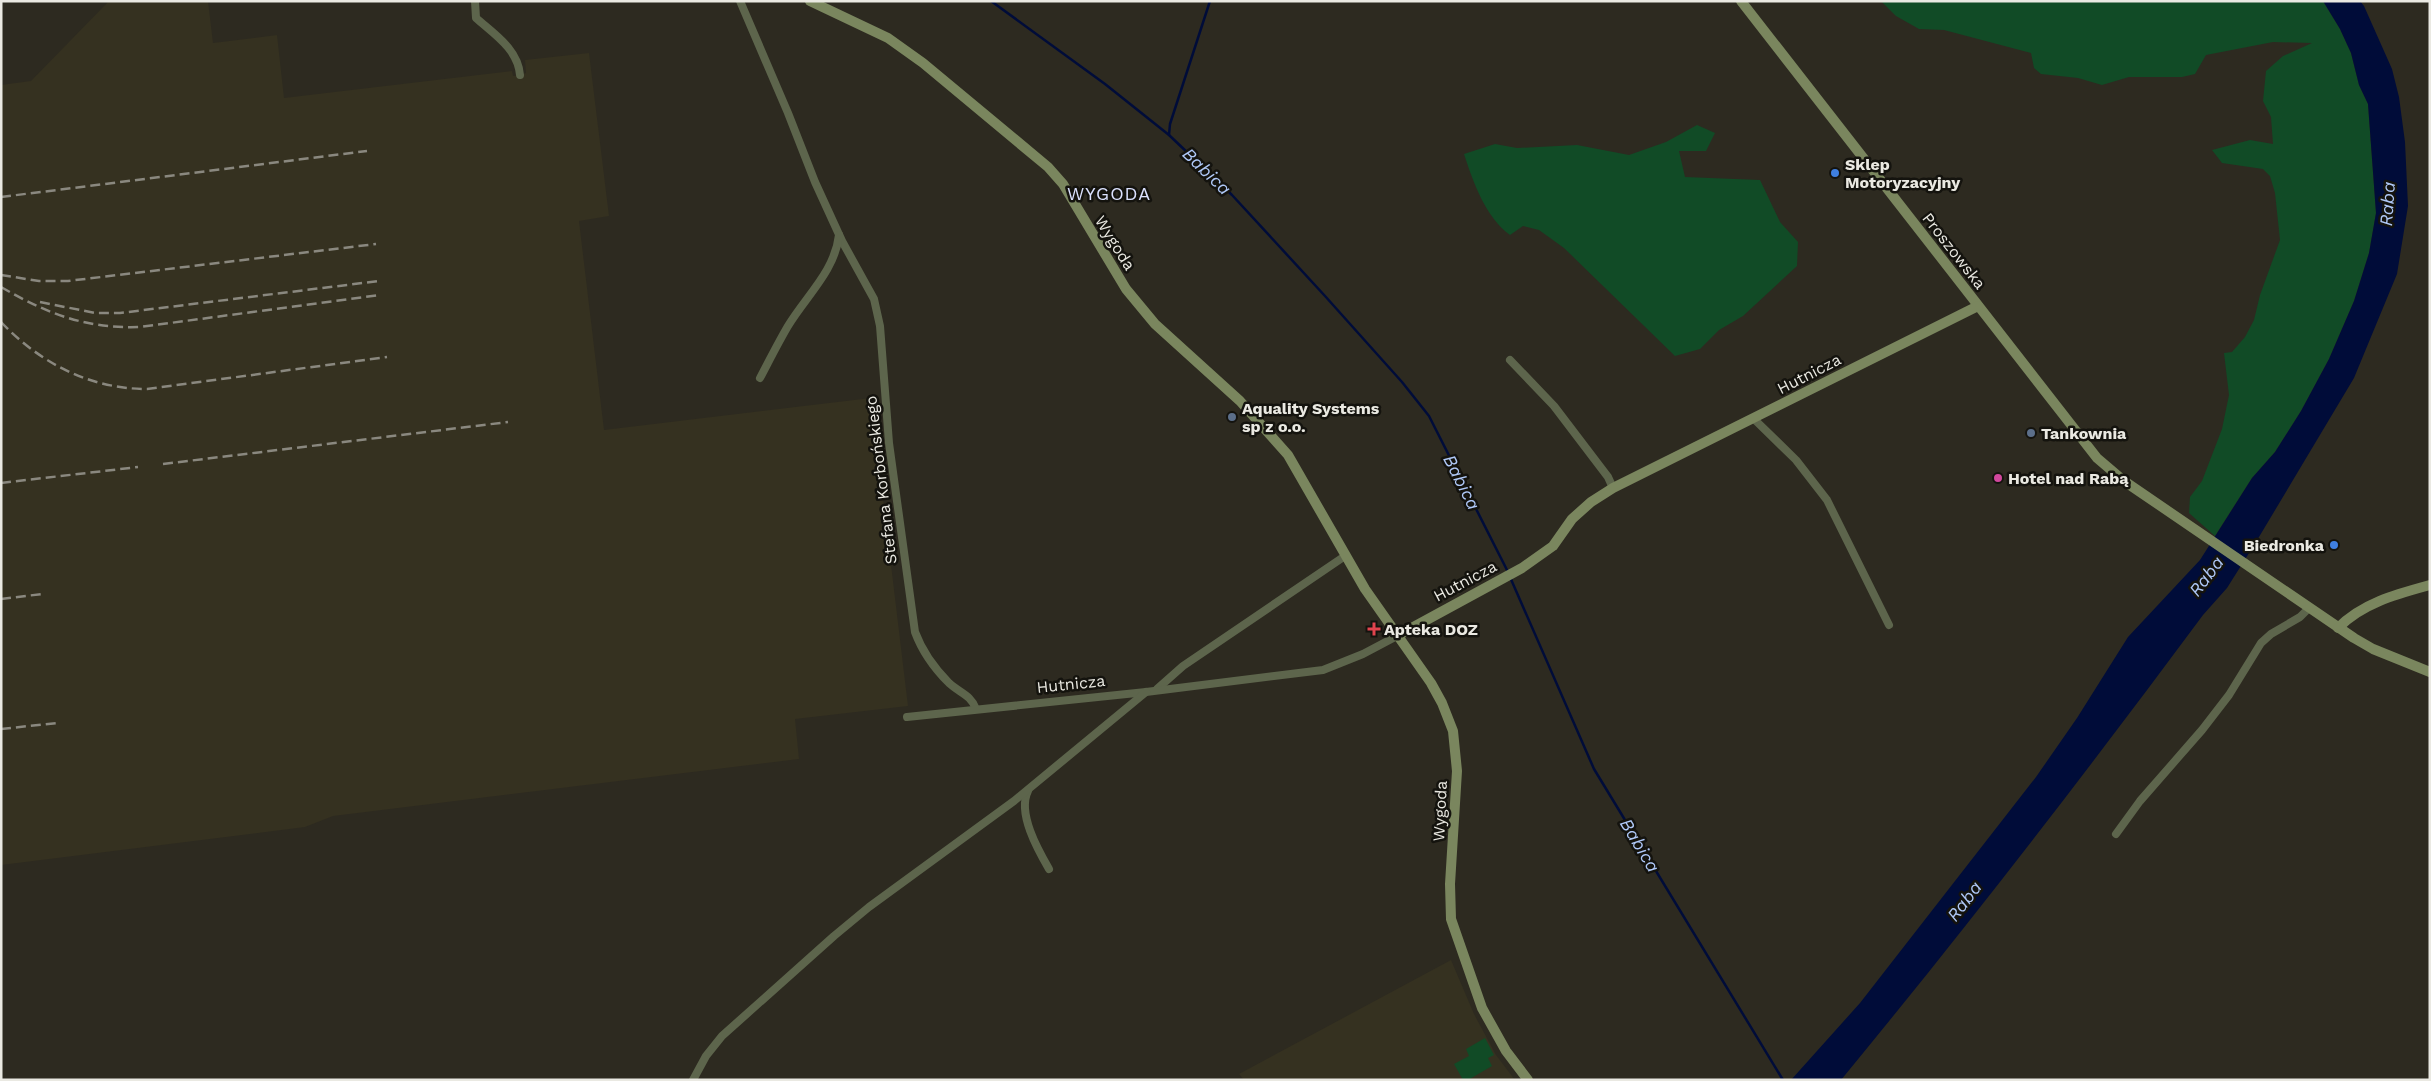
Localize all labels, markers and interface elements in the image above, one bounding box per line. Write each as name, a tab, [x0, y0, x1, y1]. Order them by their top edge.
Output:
water label: Babica	[1178, 143, 1236, 199]
place label: Sklep Motoryzacyjny	[1845, 155, 1961, 192]
marker: Sklep Motoryzacyjny	[1829, 167, 1841, 179]
water label: Raba	[2375, 181, 2399, 227]
district label: WYGODA	[1067, 183, 1151, 204]
street label: Proszowska	[1918, 209, 1990, 293]
street label: Wygoda	[1091, 212, 1139, 274]
street label: Hutnicza	[1774, 350, 1844, 398]
street label: Stefana Korbońskiego	[861, 395, 901, 565]
place label: Aquality Systems sp z o.o.	[1242, 399, 1380, 436]
marker: Aquality Systems sp z o.o.	[1226, 411, 1238, 423]
place label: Tankownia	[2041, 424, 2127, 443]
marker: Tankownia	[2025, 427, 2037, 439]
water label: Babica	[1439, 451, 1485, 513]
place label: Hotel nad Rabą	[2008, 469, 2129, 488]
marker: Hotel nad Rabą	[1992, 472, 2004, 484]
place label: Biedronka	[2244, 536, 2325, 555]
marker: Biedronka	[2328, 539, 2340, 551]
water label: Raba	[2184, 552, 2228, 600]
street label: Hutnicza	[1430, 556, 1500, 606]
place label: Apteka DOZ	[1384, 620, 1478, 639]
marker: Apteka DOZ	[1368, 623, 1380, 635]
street label: Hutnicza	[1036, 671, 1106, 697]
street label: Wygoda	[1429, 780, 1451, 842]
water label: Babica	[1616, 814, 1664, 876]
water label: Raba	[1942, 877, 1986, 925]

